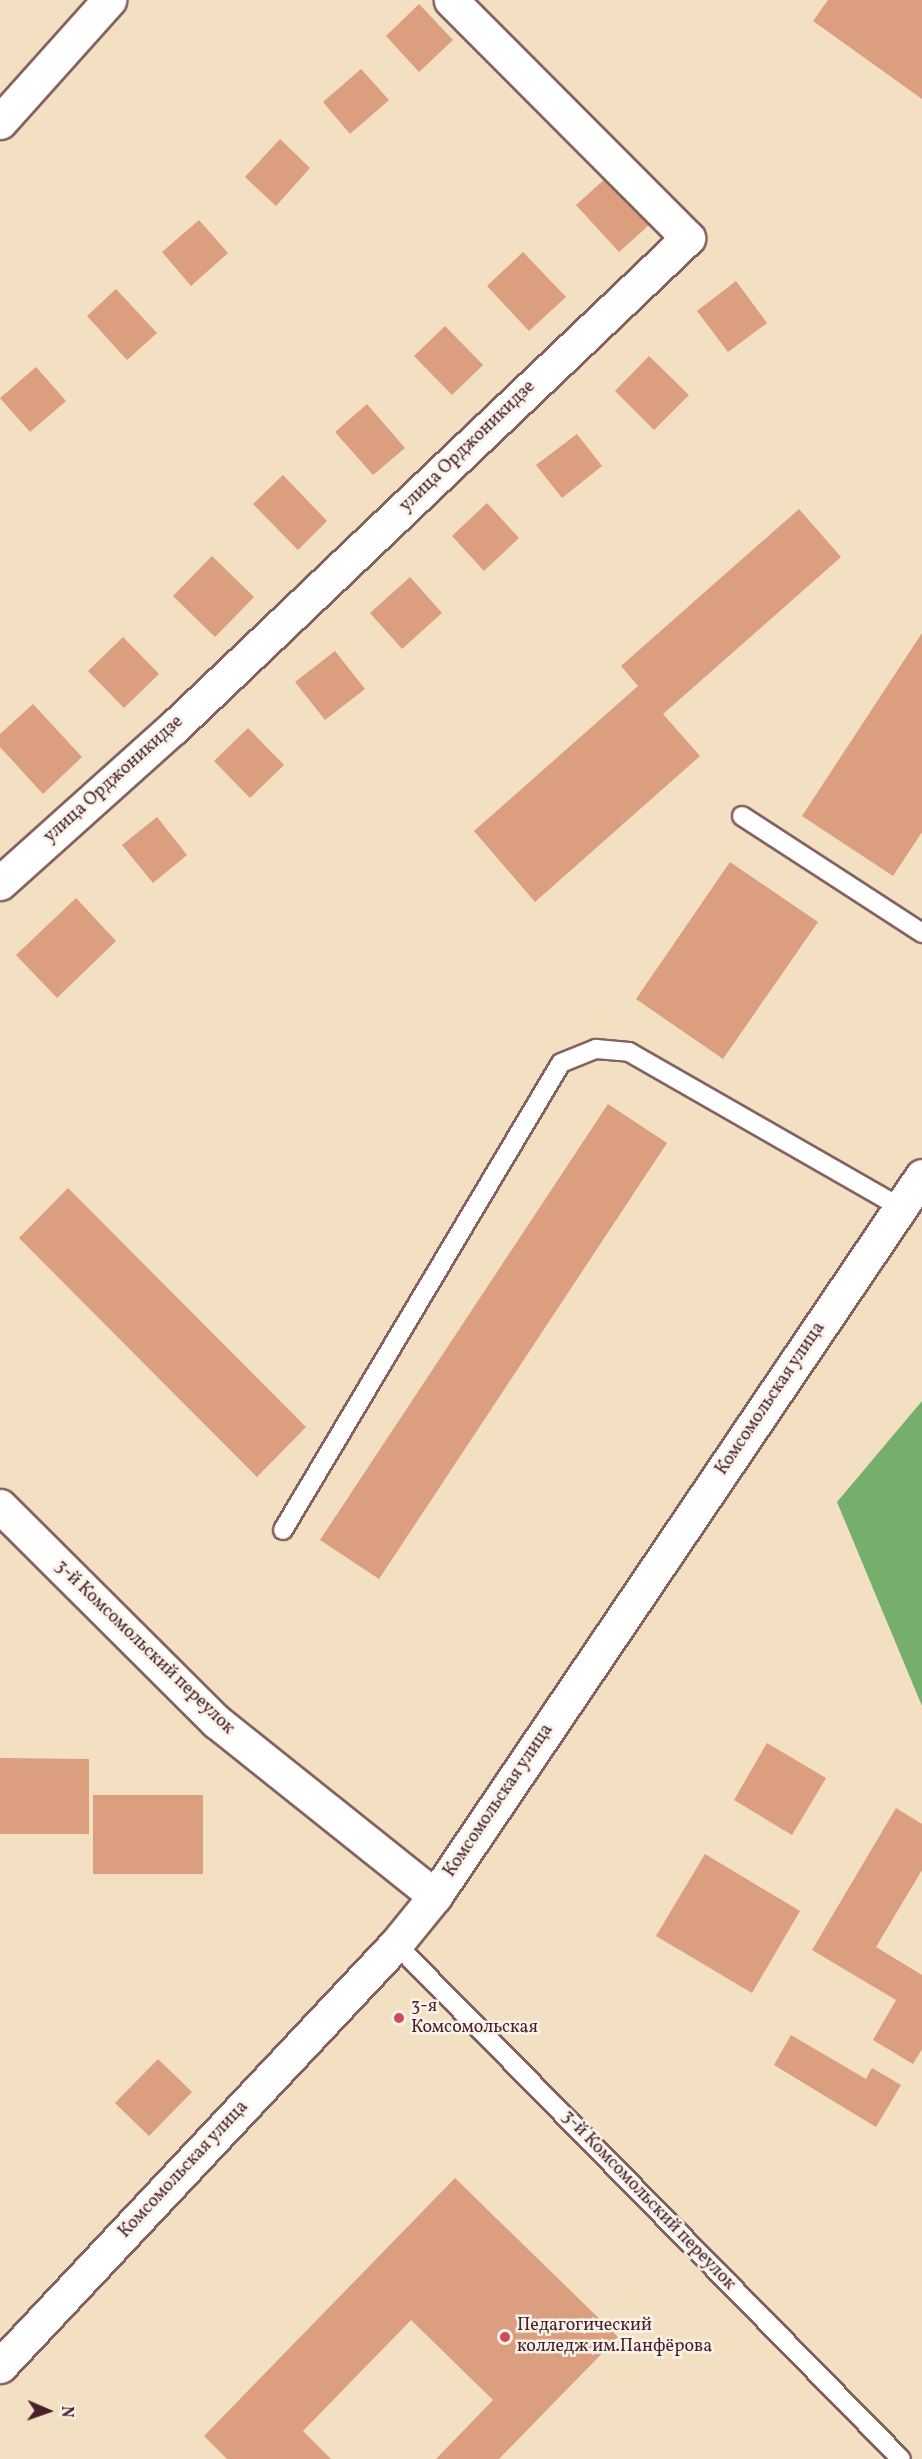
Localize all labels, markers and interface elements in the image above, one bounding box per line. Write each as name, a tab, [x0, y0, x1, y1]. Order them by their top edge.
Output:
street label: улица Орджоникидзе	[396, 377, 540, 517]
street label: улица Орджоникидзе	[40, 712, 188, 848]
street label: Комсомольская улица	[712, 1318, 830, 1480]
street label: 3-й Комсомольский переулок	[50, 1556, 238, 1740]
street label: Комсомольская улица	[440, 1720, 558, 1882]
place label: 3-я Комсомольская	[411, 1997, 538, 2040]
marker: 3-я Комсомольская	[392, 2011, 406, 2025]
street label: Комсомольская улица	[115, 2097, 253, 2243]
street label: 3-й Комсомольский переулок	[556, 2107, 740, 2295]
place label: Педагогический колледж им.Панфёрова	[517, 2316, 712, 2358]
marker: Педагогический колледж им.Панфёрова	[498, 2330, 512, 2344]
north arrow	[18, 2381, 78, 2441]
text: N	[55, 2405, 77, 2418]

